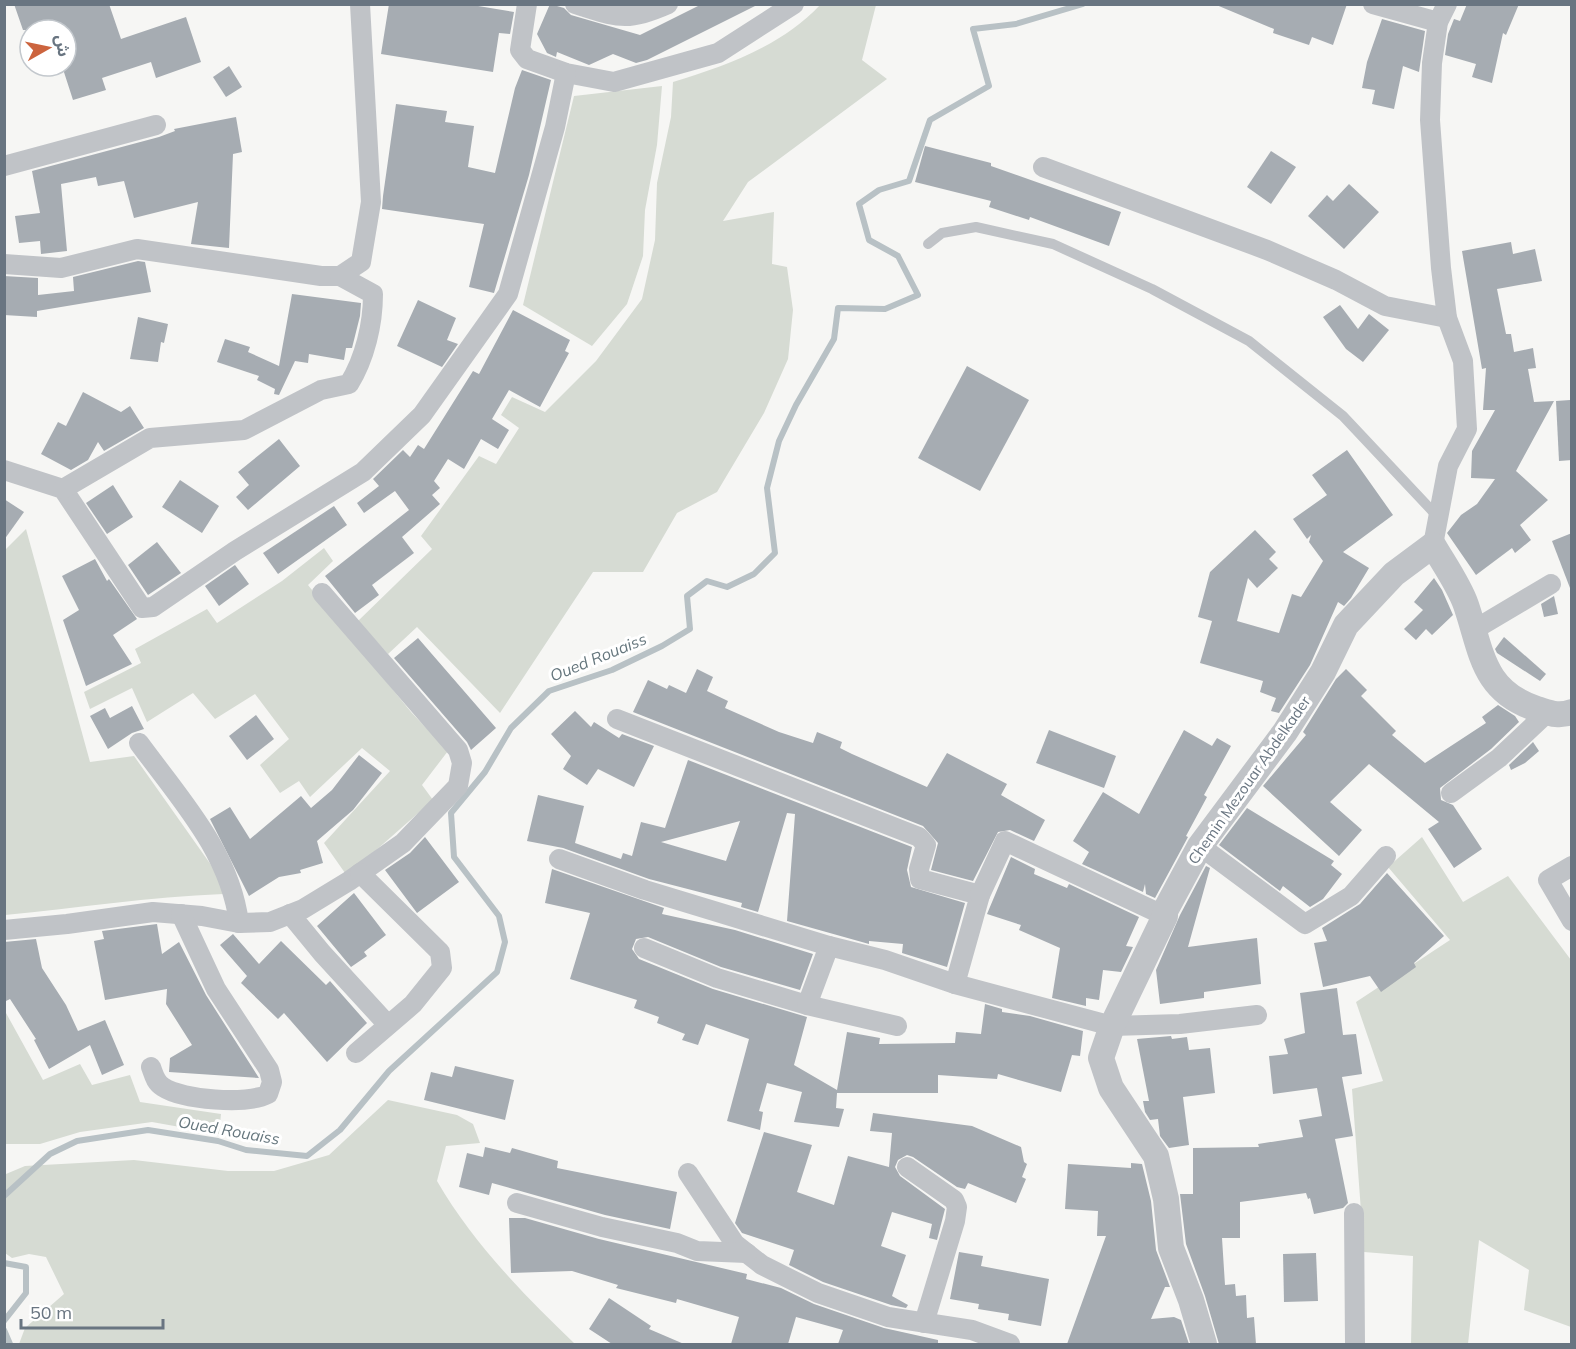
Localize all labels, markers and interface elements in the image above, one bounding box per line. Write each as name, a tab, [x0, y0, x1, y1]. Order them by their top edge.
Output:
north arrow	[18, 18, 78, 78]
text: ش	[51, 33, 74, 58]
water label: Oued Rouaiss	[547, 628, 649, 685]
street label: Chemin Mezouar Abdelkader	[1184, 692, 1315, 868]
water label: Oued Rouaiss	[177, 1111, 281, 1149]
scale bar	[21, 1292, 164, 1330]
text: 50 m	[30, 1301, 72, 1324]

